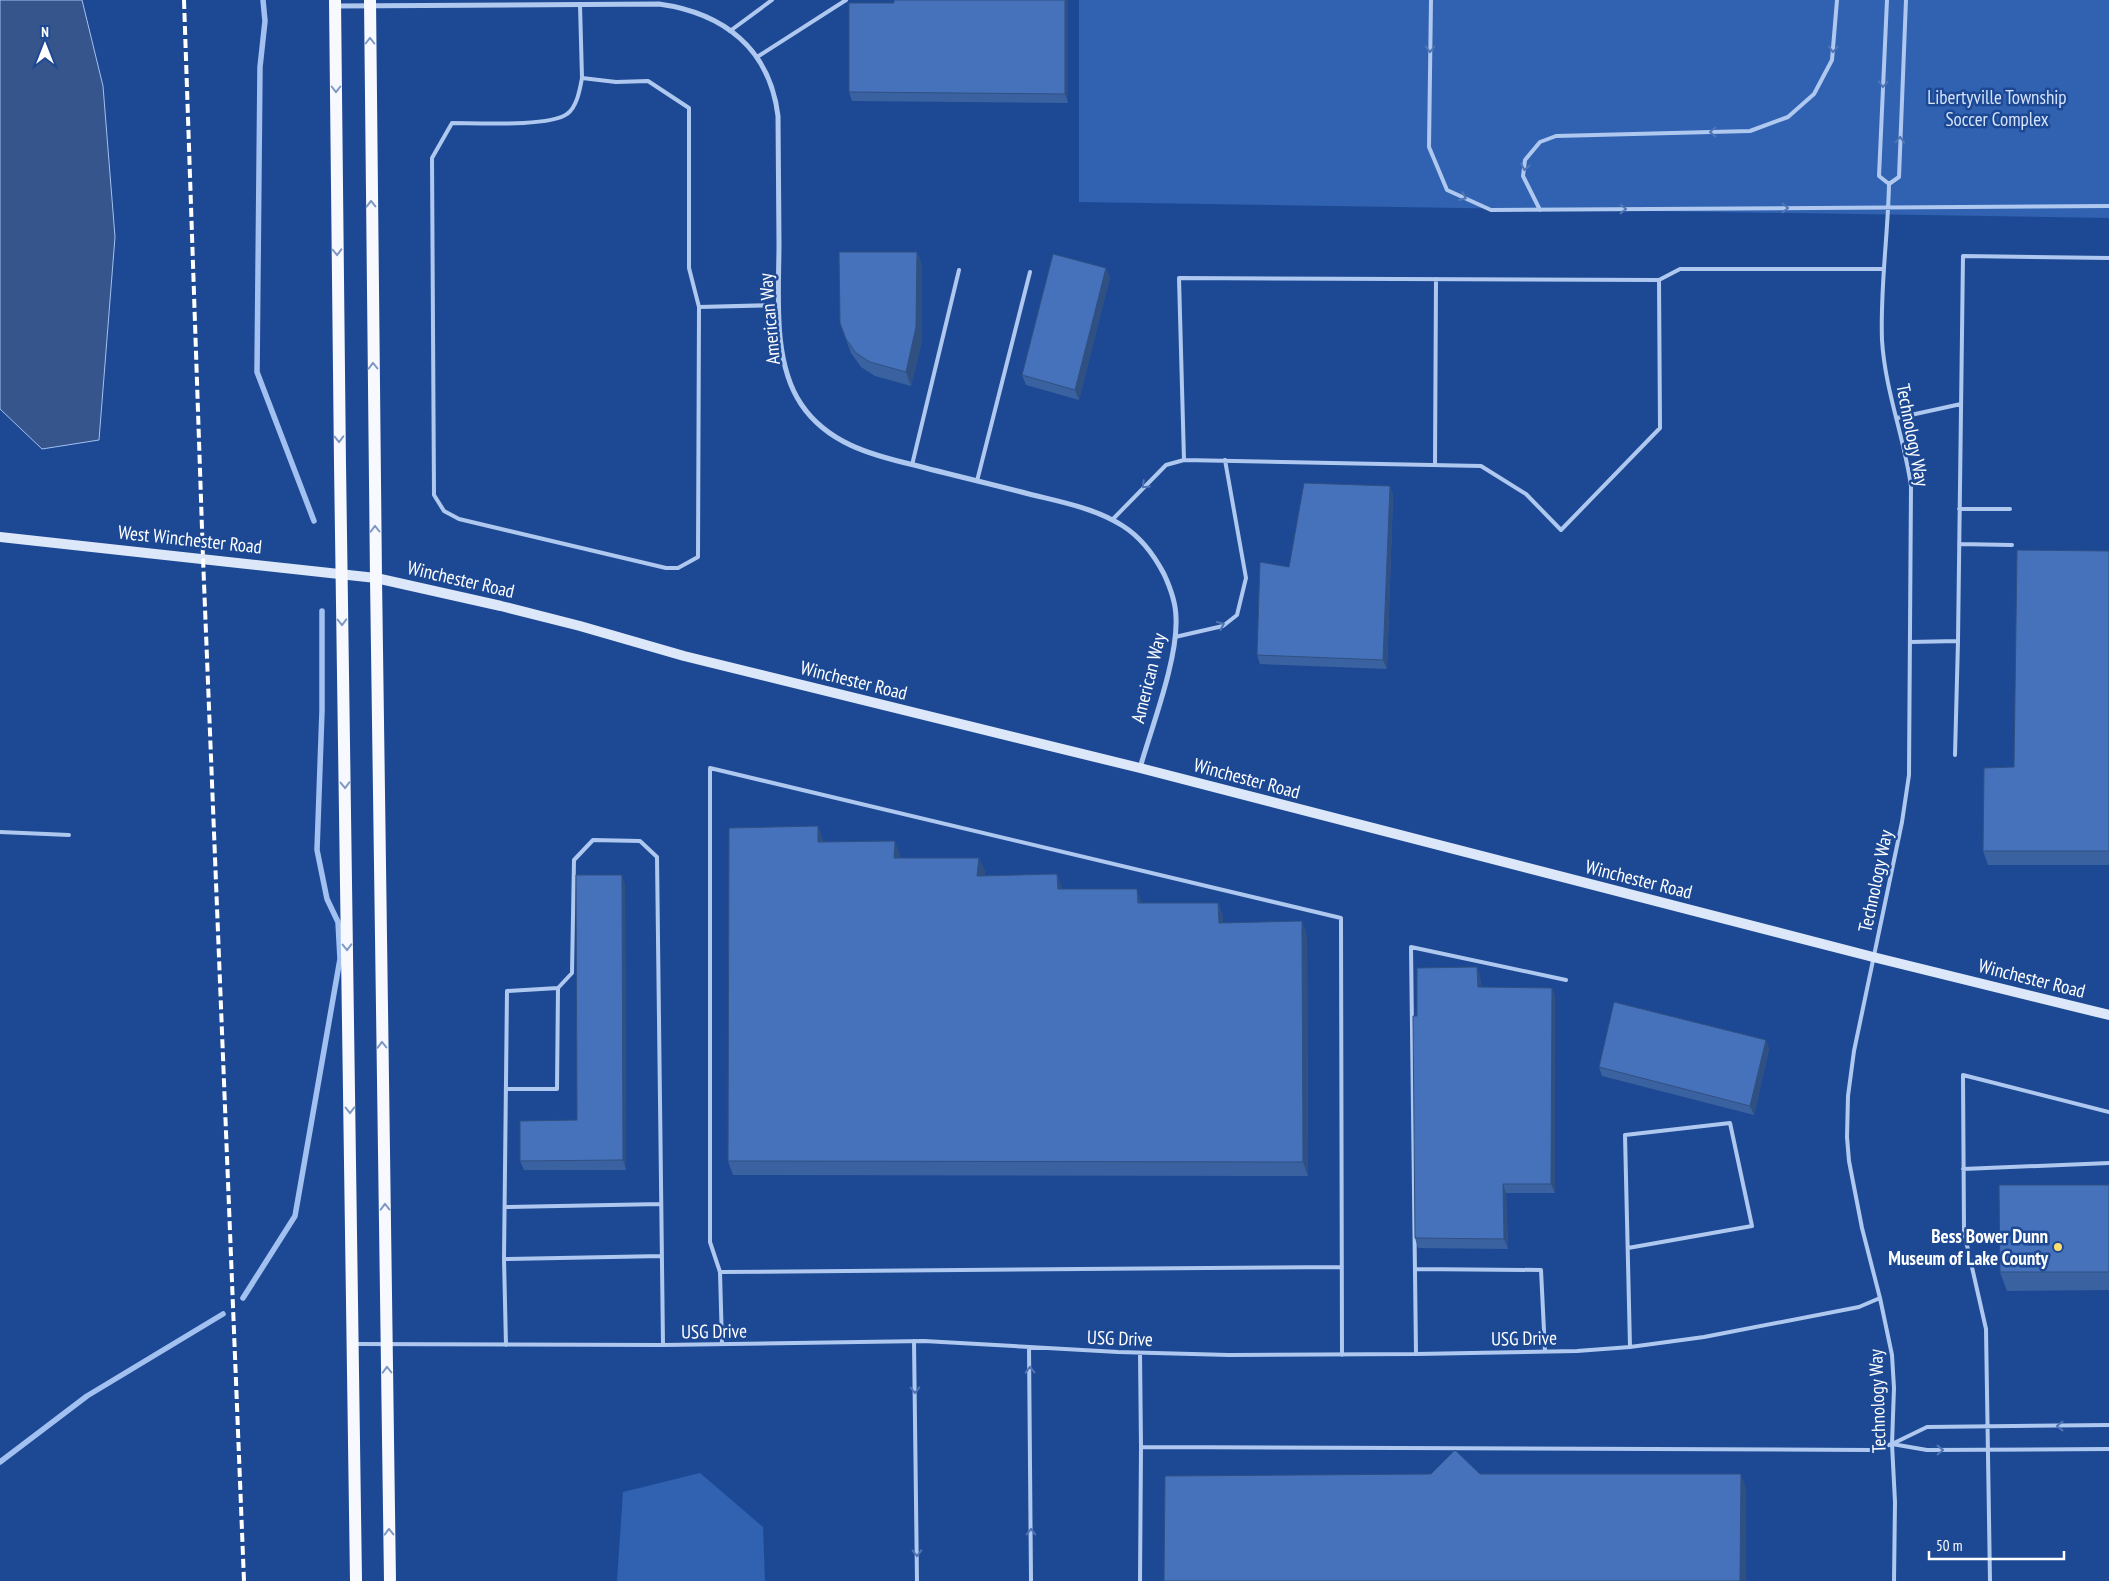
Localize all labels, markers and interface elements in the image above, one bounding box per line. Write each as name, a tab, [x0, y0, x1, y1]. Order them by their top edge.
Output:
north arrow	[20, 20, 70, 70]
text: N	[41, 23, 49, 41]
one-way arrow	[365, 37, 375, 45]
one-way arrow	[1425, 45, 1435, 53]
one-way arrow	[1828, 45, 1839, 53]
one-way arrow	[1878, 80, 1889, 88]
park label: Libertyville Township Soccer Complex	[1927, 85, 2067, 131]
one-way arrow	[331, 86, 341, 94]
one-way arrow	[1709, 127, 1716, 137]
one-way arrow	[1895, 136, 1906, 144]
one-way arrow	[1520, 163, 1531, 171]
one-way arrow	[1458, 191, 1467, 202]
one-way arrow	[366, 200, 376, 208]
one-way arrow	[1782, 203, 1789, 213]
one-way arrow	[1619, 204, 1627, 214]
one-way arrow	[332, 248, 342, 256]
street label: American Way	[753, 271, 785, 366]
one-way arrow	[368, 362, 379, 370]
street label: Technology Way	[1891, 382, 1935, 489]
one-way arrow	[334, 436, 344, 443]
one-way arrow	[1142, 479, 1151, 488]
street label: West Winchester Road	[117, 520, 263, 558]
one-way arrow	[370, 525, 380, 532]
street label: Winchester Road	[405, 555, 517, 603]
one-way arrow	[337, 618, 347, 626]
one-way arrow	[1216, 620, 1225, 631]
street label: American Way	[1125, 630, 1171, 725]
street label: Winchester Road	[798, 655, 910, 705]
street label: Winchester Road	[1191, 752, 1303, 804]
one-way arrow	[340, 781, 350, 789]
street label: Technology Way	[1852, 827, 1898, 934]
street label: Winchester Road	[1583, 854, 1695, 904]
one-way arrow	[342, 943, 353, 951]
street label: Winchester Road	[1976, 953, 2088, 1003]
one-way arrow	[377, 1041, 388, 1049]
one-way arrow	[345, 1106, 355, 1114]
one-way arrow	[379, 1203, 390, 1211]
place label: Bess Bower Dunn Museum of Lake County	[1888, 1224, 2048, 1270]
marker: Bess Bower Dunn Museum of Lake County	[2052, 1241, 2064, 1253]
street label: USG Drive	[681, 1318, 747, 1344]
street label: USG Drive	[1087, 1325, 1154, 1351]
street label: USG Drive	[1491, 1325, 1557, 1351]
street label: Technology Way	[1863, 1348, 1891, 1453]
one-way arrow	[381, 1366, 392, 1374]
one-way arrow	[1024, 1366, 1035, 1374]
one-way arrow	[910, 1386, 920, 1394]
one-way arrow	[2056, 1421, 2064, 1431]
one-way arrow	[1936, 1445, 1944, 1455]
one-way arrow	[384, 1528, 394, 1536]
one-way arrow	[1026, 1528, 1036, 1536]
scale bar	[1929, 1528, 2064, 1560]
text: 50 m	[1936, 1536, 1962, 1555]
one-way arrow	[912, 1549, 922, 1557]

